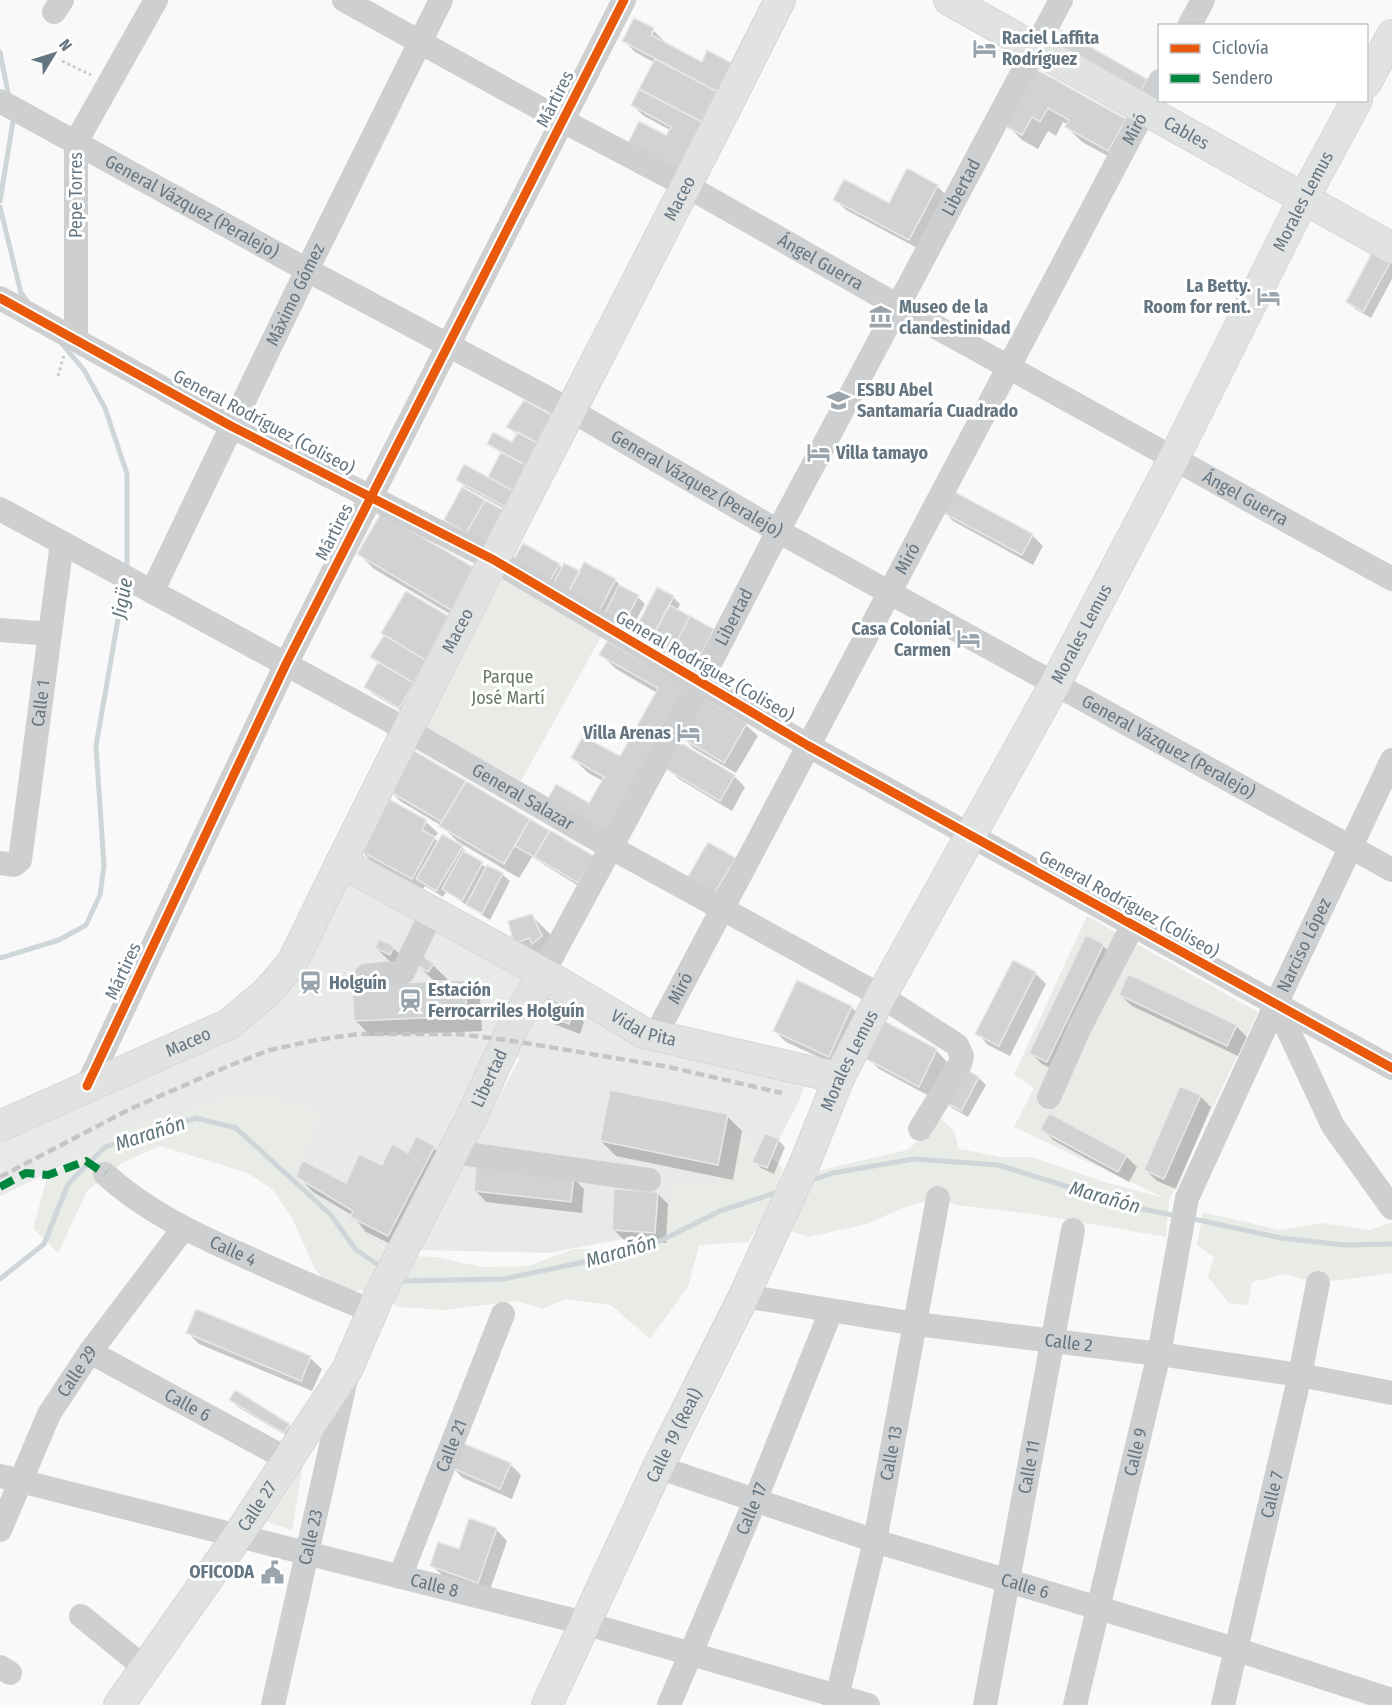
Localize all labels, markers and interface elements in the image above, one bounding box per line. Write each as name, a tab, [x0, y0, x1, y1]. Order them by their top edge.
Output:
north arrow	[24, 24, 84, 84]
legend	[1158, 24, 1368, 102]
place label: Raciel Laffita Rodríguez	[1002, 27, 1099, 70]
text: N	[55, 35, 76, 55]
hotel icon: Raciel Laffita Rodríguez	[971, 35, 997, 61]
text: Ciclovía	[1212, 37, 1269, 59]
street label: Mártires	[531, 67, 579, 131]
text: Sendero	[1212, 67, 1273, 89]
street label: Miró	[1117, 109, 1152, 149]
street label: Cables	[1160, 111, 1213, 154]
street label: Morales Lemus	[1268, 147, 1338, 255]
street label: General Vázquez (Peralejo)	[101, 150, 283, 263]
street label: Pepe Torres	[65, 152, 87, 238]
street label: Libertad	[937, 155, 985, 220]
street label: Maceo	[659, 172, 700, 224]
street label: Ángel Guerra	[774, 228, 867, 295]
street label: Máximo Gómez	[261, 240, 329, 350]
place label: La Betty. Room for rent.	[1144, 275, 1251, 318]
hotel icon: La Betty. Room for rent.	[1256, 283, 1282, 309]
place label: Museo de la clandestinidad	[899, 296, 1011, 339]
museum icon: Museo de la clandestinidad	[868, 304, 894, 330]
street label: General Rodríguez (Coliseo)	[169, 365, 359, 479]
place label: ESBU Abel Santamaría Cuadrado	[857, 379, 1019, 422]
school or university icon: ESBU Abel Santamaría Cuadrado	[826, 387, 852, 413]
street label: General Vázquez (Peralejo)	[607, 425, 786, 542]
hotel icon: Villa tamayo	[805, 440, 831, 466]
place label: Villa tamayo	[835, 442, 928, 464]
street label: Ángel Guerra	[1199, 465, 1292, 531]
street label: Mártires	[310, 500, 358, 564]
street label: Miró	[890, 539, 925, 578]
water label: Jigüe	[106, 575, 137, 621]
street label: Morales Lemus	[1046, 580, 1117, 687]
street label: Libertad	[710, 585, 758, 649]
street label: Maceo	[437, 605, 478, 657]
street label: General Rodríguez (Coliseo)	[612, 606, 798, 726]
place label: Casa Colonial Carmen	[852, 618, 951, 661]
hotel icon: Casa Colonial Carmen	[956, 626, 982, 652]
park label: Parque José Martí	[471, 666, 545, 709]
street label: Calle 1	[27, 678, 55, 728]
street label: General Vázquez (Peralejo)	[1078, 690, 1259, 803]
hotel icon: Villa Arenas	[676, 720, 702, 746]
place label: Villa Arenas	[582, 722, 671, 744]
street label: General Salazar	[468, 759, 579, 835]
street label: General Rodríguez (Coliseo)	[1035, 845, 1223, 963]
street label: Narciso López	[1272, 894, 1336, 996]
street label: Mártires	[100, 939, 146, 1003]
street label: Miró	[663, 969, 698, 1008]
station icon: Holguín	[298, 970, 324, 996]
place label: Holguín	[329, 972, 387, 994]
place label: Estación Ferrocarriles Holguín	[428, 979, 584, 1022]
station icon: Estación Ferrocarriles Holguín	[397, 987, 423, 1013]
street label: Vidal Pita	[607, 1005, 679, 1051]
street label: Morales Lemus	[816, 1006, 883, 1114]
street label: Maceo	[162, 1022, 214, 1062]
street label: Libertad	[466, 1046, 512, 1111]
water label: Marañón	[112, 1110, 188, 1156]
water label: Marañón	[1067, 1175, 1143, 1219]
water label: Marañón	[583, 1229, 659, 1273]
street label: Calle 4	[206, 1231, 260, 1271]
street label: Calle 2	[1043, 1329, 1094, 1357]
street label: Calle 29	[52, 1341, 102, 1401]
street label: Calle 6	[161, 1384, 214, 1426]
street label: Calle 19 (Real)	[641, 1385, 707, 1486]
street label: Calle 21	[431, 1416, 472, 1475]
street label: Calle 13	[875, 1424, 907, 1482]
street label: Calle 9	[1119, 1426, 1152, 1478]
street label: Calle 11	[1013, 1438, 1045, 1496]
street label: Calle 7	[1256, 1469, 1288, 1520]
street label: Calle 27	[233, 1477, 282, 1535]
street label: Calle 17	[731, 1479, 772, 1538]
street label: Calle 23	[294, 1507, 327, 1567]
public building icon: OFICODA	[259, 1559, 285, 1585]
place label: OFICODA	[189, 1561, 254, 1583]
street label: Calle 6	[998, 1568, 1052, 1604]
street label: Calle 8	[408, 1569, 461, 1602]

